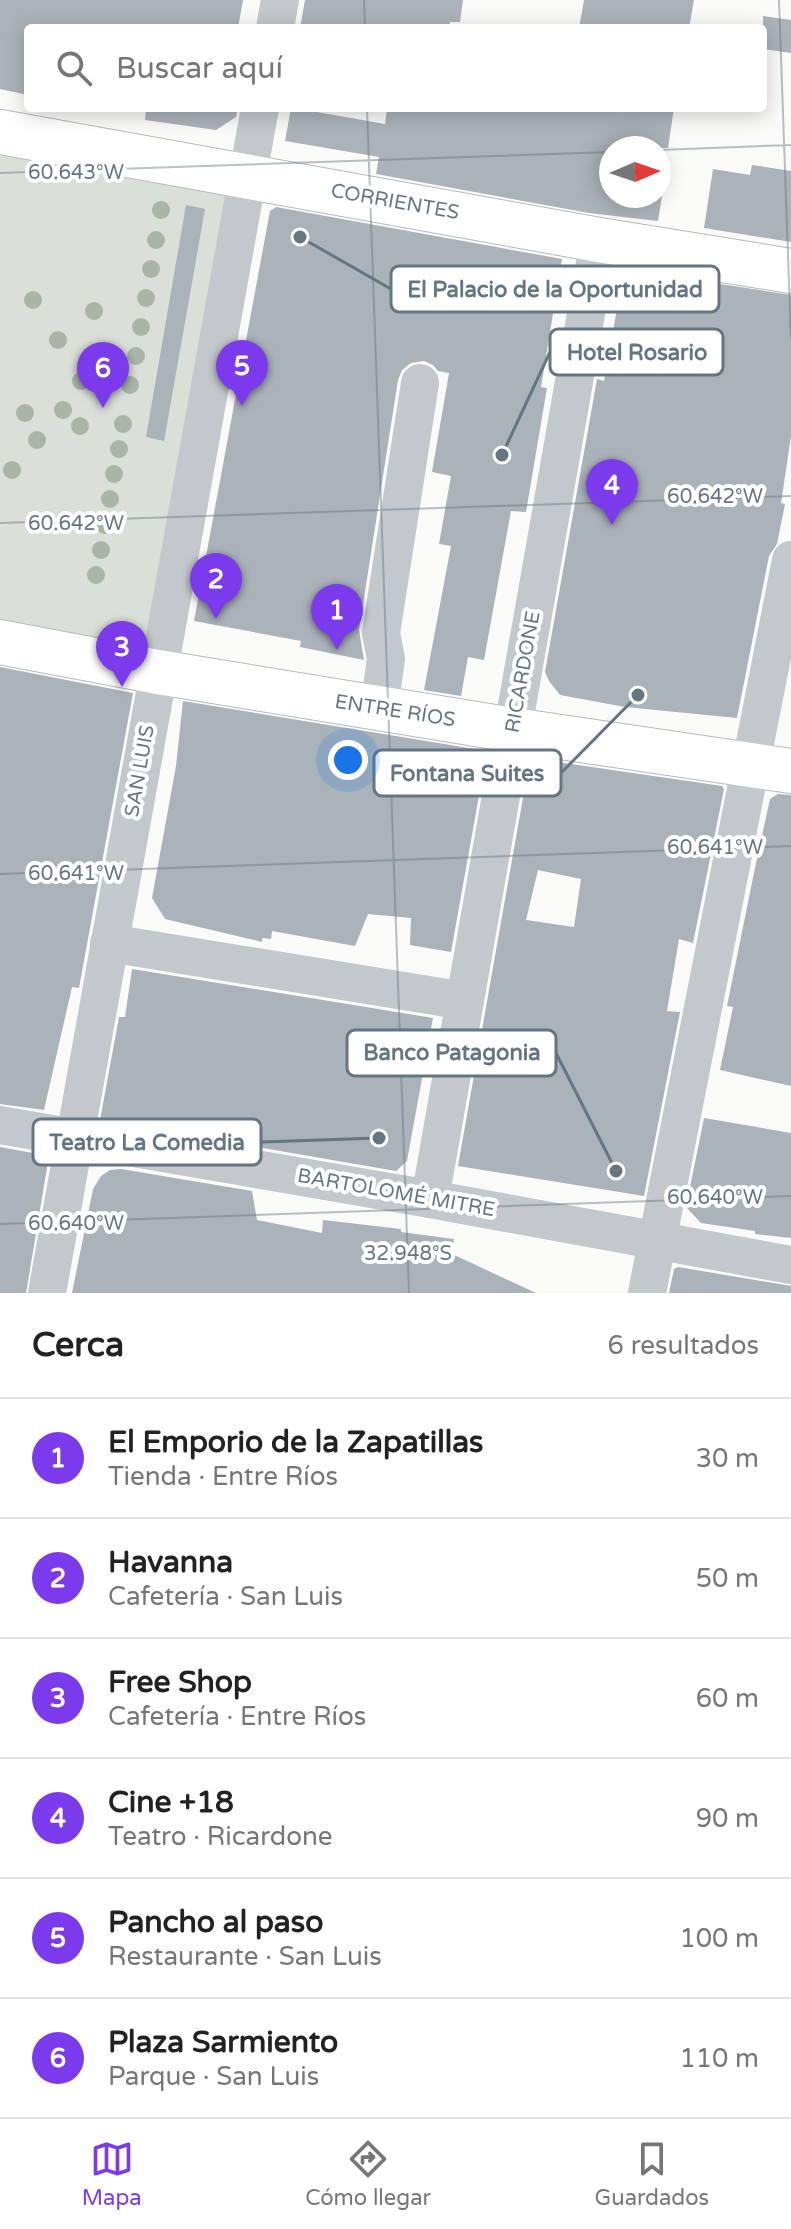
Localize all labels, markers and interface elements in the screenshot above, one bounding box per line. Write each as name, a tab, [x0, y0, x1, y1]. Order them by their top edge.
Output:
search box	[24, 24, 767, 112]
icon: search	[52, 46, 96, 90]
text: Buscar aquí	[116, 50, 283, 87]
north arrow	[599, 136, 671, 208]
text: 60.643°W	[28, 161, 124, 185]
street label: CORRIENTES	[329, 179, 461, 225]
callout: El Palacio de la Oportunidad	[391, 266, 719, 312]
text: El Palacio de la Oportunidad	[407, 277, 703, 303]
callout: Hotel Rosario	[550, 329, 723, 375]
pin: 5	[216, 340, 268, 406]
text: Hotel Rosario	[567, 340, 707, 366]
pin: 6	[77, 342, 129, 408]
pin: 4	[586, 459, 638, 525]
text: 60.642°W	[667, 485, 763, 509]
text: 60.642°W	[28, 512, 124, 536]
pin: 2	[190, 553, 242, 619]
pin: 1	[311, 584, 363, 650]
street label: RICARDONE	[500, 609, 546, 735]
pin: 3	[96, 621, 148, 687]
street label: ENTRE RÍOS	[333, 689, 457, 732]
street label: SAN LUIS	[120, 723, 160, 819]
your location	[328, 740, 368, 780]
callout: Fontana Suites	[374, 750, 561, 796]
text: Fontana Suites	[390, 761, 545, 787]
text: 60.641°W	[667, 836, 763, 860]
text: 60.641°W	[28, 862, 124, 886]
callout: Banco Patagonia	[347, 1030, 556, 1076]
text: Banco Patagonia	[363, 1040, 541, 1066]
callout: Teatro La Comedia	[33, 1119, 261, 1165]
text: Teatro La Comedia	[48, 1130, 245, 1156]
street label: BARTOLOMÉ MITRE	[295, 1163, 497, 1222]
text: 60.640°W	[667, 1186, 763, 1210]
text: 60.640°W	[28, 1212, 124, 1236]
text: 32.948°S	[364, 1242, 452, 1266]
text: Cerca	[32, 1325, 124, 1366]
text: 6 resultados	[608, 1330, 759, 1361]
text: El Emporio de la Zapatillas	[108, 1424, 483, 1461]
text: 1	[50, 1443, 66, 1474]
text: 30 m	[696, 1443, 759, 1474]
text: Tienda · Entre Ríos	[108, 1461, 338, 1492]
text: Havanna	[108, 1544, 233, 1581]
text: 2	[50, 1563, 66, 1594]
text: 50 m	[696, 1563, 759, 1594]
text: Cafetería · San Luis	[108, 1581, 343, 1612]
text: Free Shop	[108, 1664, 252, 1701]
text: 3	[50, 1683, 66, 1714]
text: 60 m	[696, 1683, 759, 1714]
text: Cafetería · Entre Ríos	[108, 1701, 366, 1732]
text: Cine +18	[108, 1784, 234, 1821]
text: 4	[50, 1803, 66, 1834]
text: 90 m	[696, 1803, 759, 1834]
text: Teatro · Ricardone	[108, 1821, 333, 1852]
text: Pancho al paso	[108, 1904, 323, 1941]
text: 5	[50, 1923, 66, 1954]
text: 100 m	[679, 1923, 759, 1954]
text: Restaurante · San Luis	[108, 1941, 382, 1972]
text: Plaza Sarmiento	[108, 2024, 338, 2061]
text: 6	[50, 2043, 66, 2074]
text: 110 m	[679, 2043, 759, 2074]
text: Parque · San Luis	[108, 2061, 319, 2092]
tab: Mapa	[82, 2137, 142, 2211]
tab: Cómo llegar	[305, 2137, 431, 2211]
tab: Guardados	[595, 2137, 709, 2211]

